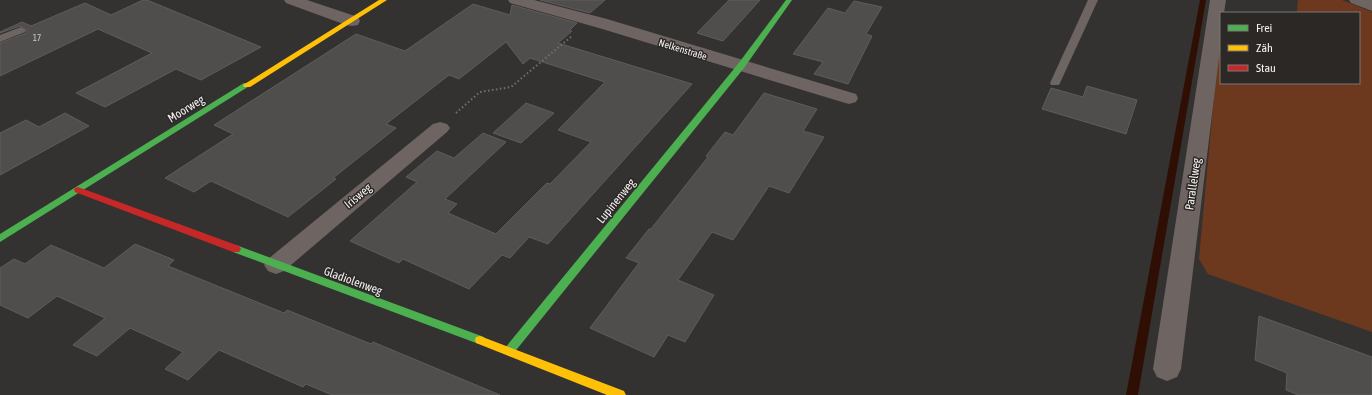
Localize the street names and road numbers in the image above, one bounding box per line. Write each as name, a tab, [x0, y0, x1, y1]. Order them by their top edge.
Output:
street label: Nelkenstraße	[657, 37, 709, 62]
street label: Moorweg	[165, 92, 208, 126]
street label: Parallelweg	[1182, 156, 1204, 211]
street label: Lupinenweg	[594, 175, 639, 226]
street label: Irisweg	[342, 180, 375, 211]
street label: Gladiolenweg	[322, 264, 385, 298]

